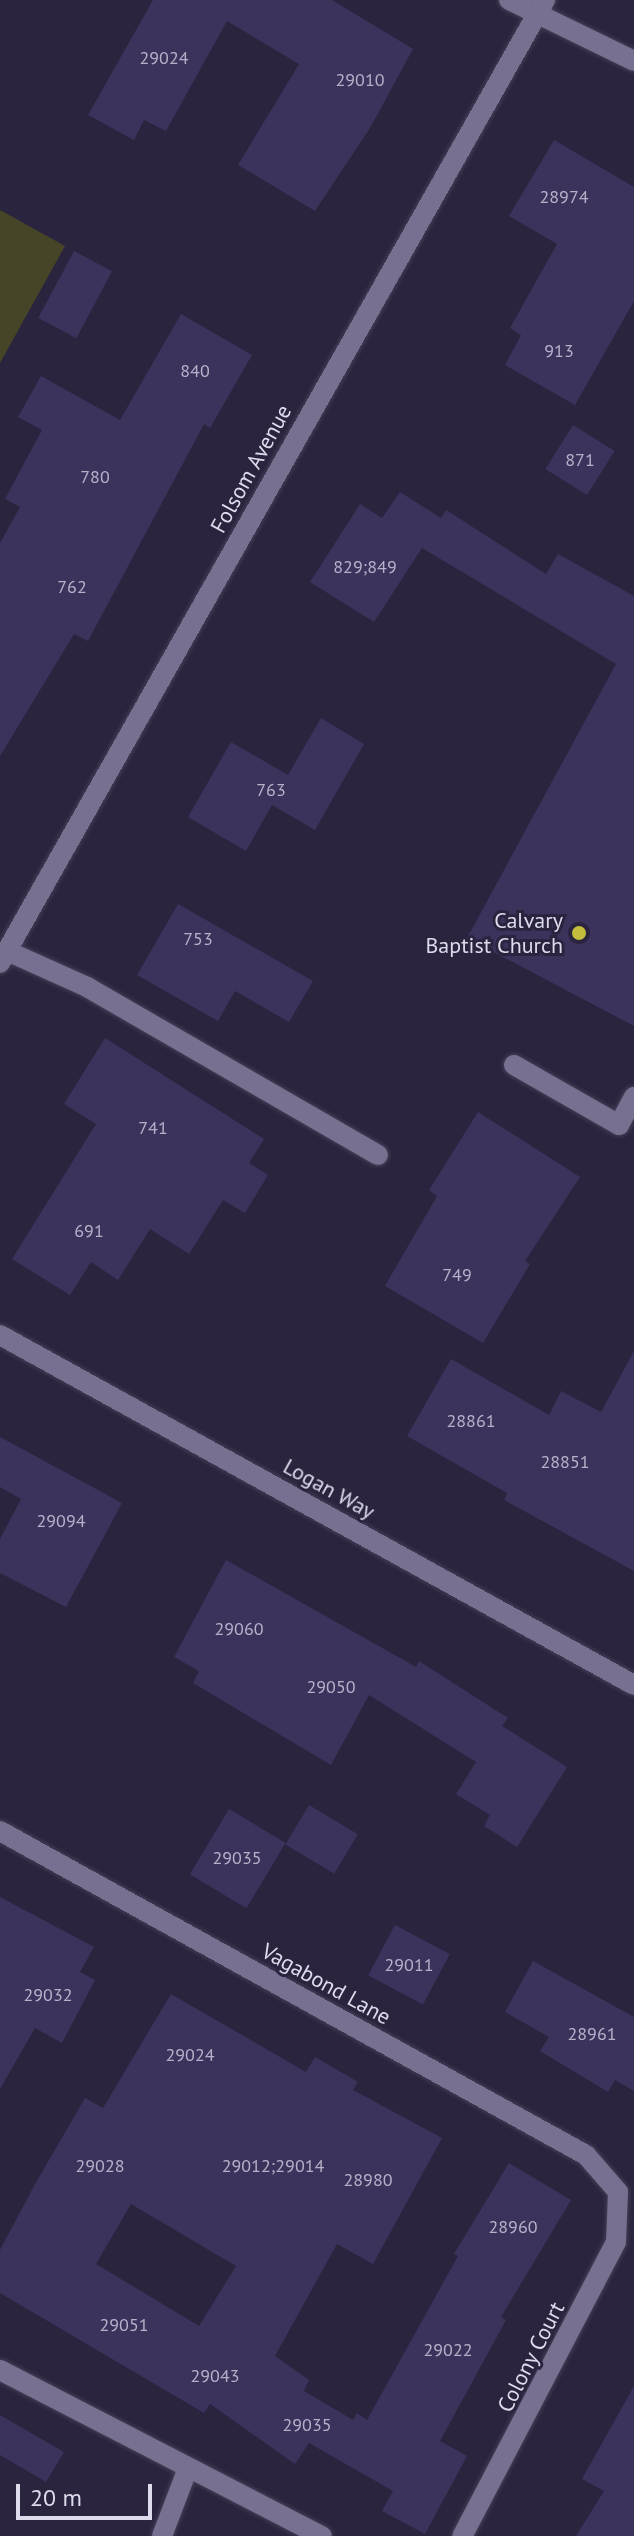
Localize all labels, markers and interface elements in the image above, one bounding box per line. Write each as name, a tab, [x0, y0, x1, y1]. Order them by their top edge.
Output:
house number: 29024	[139, 47, 189, 69]
house number: 29010	[335, 69, 385, 91]
house number: 28974	[539, 186, 589, 208]
house number: 913	[544, 340, 574, 362]
house number: 840	[180, 360, 210, 382]
street label: Folsom Avenue	[205, 400, 297, 538]
house number: 871	[565, 449, 595, 471]
house number: 780	[80, 466, 110, 488]
house number: 829;849	[333, 556, 397, 578]
house number: 762	[57, 576, 87, 598]
house number: 763	[256, 779, 286, 801]
place label: Calvary Baptist Church	[426, 907, 563, 958]
marker: Calvary Baptist Church	[570, 924, 588, 942]
house number: 753	[183, 928, 213, 950]
house number: 741	[138, 1117, 168, 1139]
house number: 691	[74, 1220, 104, 1242]
house number: 749	[442, 1264, 472, 1286]
house number: 28861	[446, 1410, 496, 1432]
house number: 28851	[540, 1451, 590, 1473]
street label: Logan Way	[278, 1453, 380, 1525]
house number: 29094	[36, 1510, 86, 1532]
house number: 29060	[214, 1618, 264, 1640]
house number: 29050	[306, 1676, 356, 1698]
house number: 29035	[212, 1847, 262, 1869]
street label: Vagabond Lane	[257, 1938, 395, 2030]
house number: 29011	[384, 1954, 434, 1976]
house number: 29032	[23, 1984, 73, 2006]
house number: 28961	[567, 2023, 617, 2045]
house number: 29024	[165, 2044, 215, 2066]
house number: 29028	[75, 2155, 125, 2177]
house number: 29012;29014	[222, 2155, 324, 2177]
house number: 28980	[343, 2169, 393, 2191]
house number: 28960	[488, 2216, 538, 2238]
street label: Colony Court	[492, 2297, 570, 2417]
house number: 29051	[99, 2314, 149, 2336]
house number: 29022	[423, 2339, 473, 2361]
house number: 29043	[190, 2365, 240, 2387]
house number: 29035	[282, 2414, 332, 2436]
scale bar	[20, 2468, 156, 2518]
text: 20 m	[30, 2482, 82, 2513]

